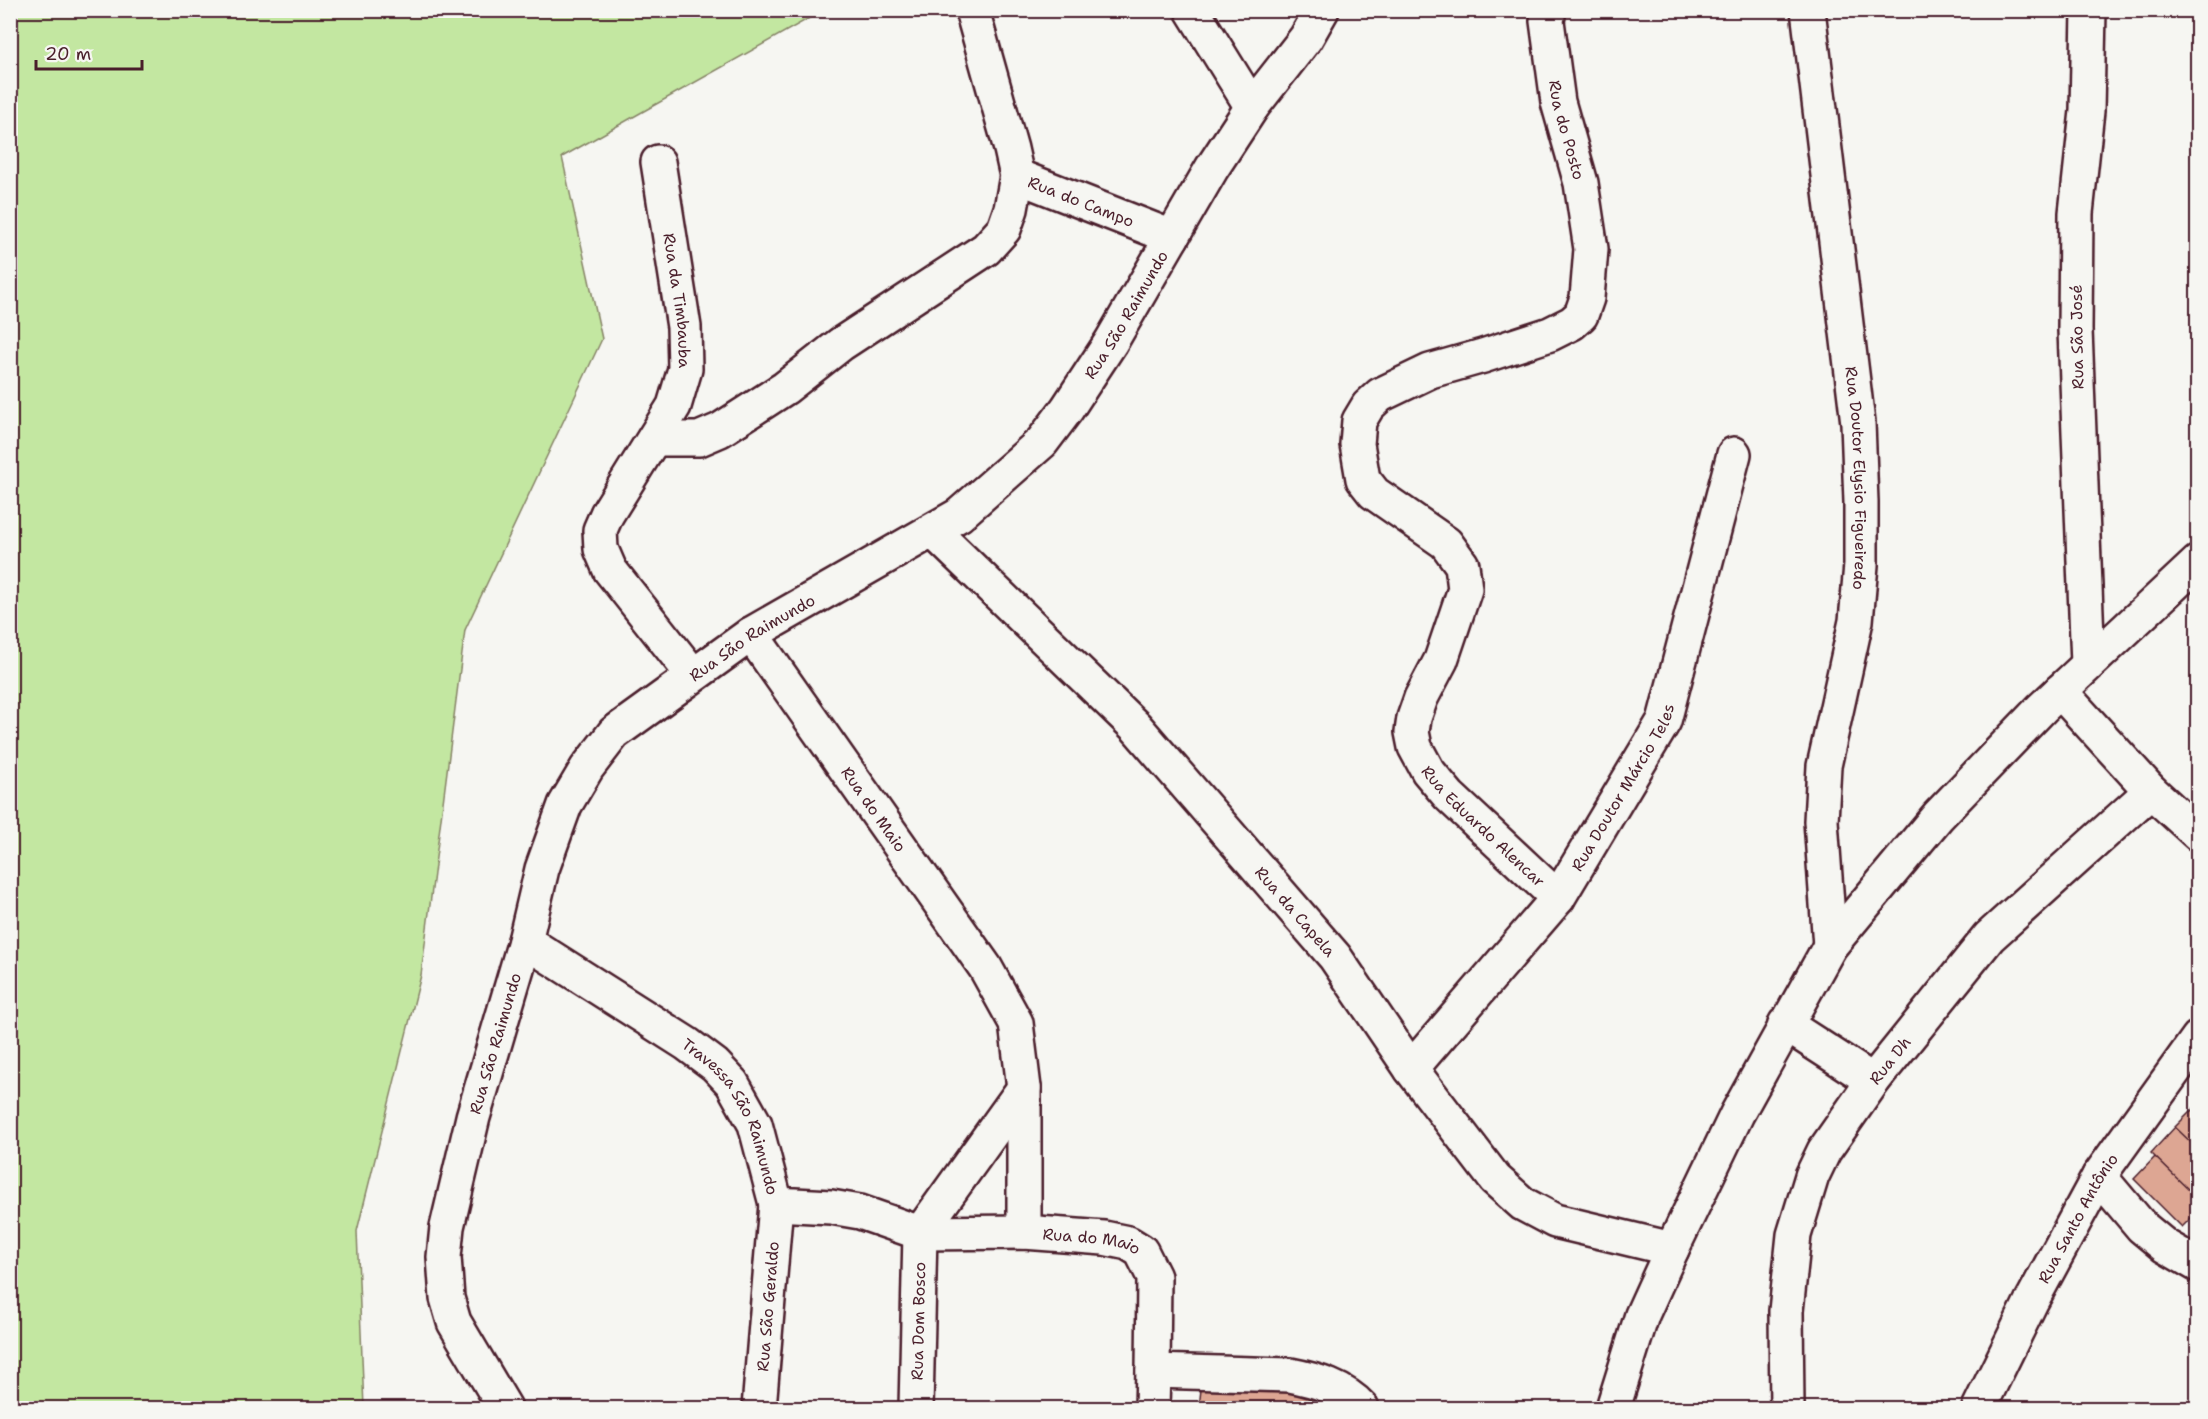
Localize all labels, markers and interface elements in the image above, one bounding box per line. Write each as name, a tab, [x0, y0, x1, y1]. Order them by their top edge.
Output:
scale bar	[36, 33, 142, 71]
text: 20 m	[45, 42, 91, 66]
street label: Rua do Posto	[1545, 79, 1590, 182]
street label: Rua do Campo	[1025, 171, 1137, 232]
street label: Rua da Timbauba	[659, 231, 695, 368]
street label: Rua São Raimundo	[1079, 246, 1172, 383]
street label: Rua São José	[2066, 284, 2088, 390]
street label: Rua Doutor Elysio Figueiredo	[1841, 365, 1872, 591]
street label: Rua São Raimundo	[685, 589, 819, 686]
street label: Rua Doutor Márcio Teles	[1566, 701, 1679, 875]
street label: Rua Eduardo Alencar	[1417, 761, 1550, 891]
street label: Rua do Maio	[837, 762, 911, 856]
street label: Rua da Capela	[1251, 862, 1340, 961]
street label: Rua São Raimundo	[464, 970, 526, 1117]
street label: Rua Dh	[1864, 1032, 1915, 1088]
street label: Travessa São Raimundo	[678, 1033, 784, 1197]
street label: Rua Santo Antônio	[2033, 1149, 2123, 1287]
street label: Rua do Maio	[1042, 1223, 1145, 1259]
street label: Rua São Geraldo	[752, 1240, 783, 1372]
street label: Rua Dom Bosco	[906, 1262, 930, 1380]

